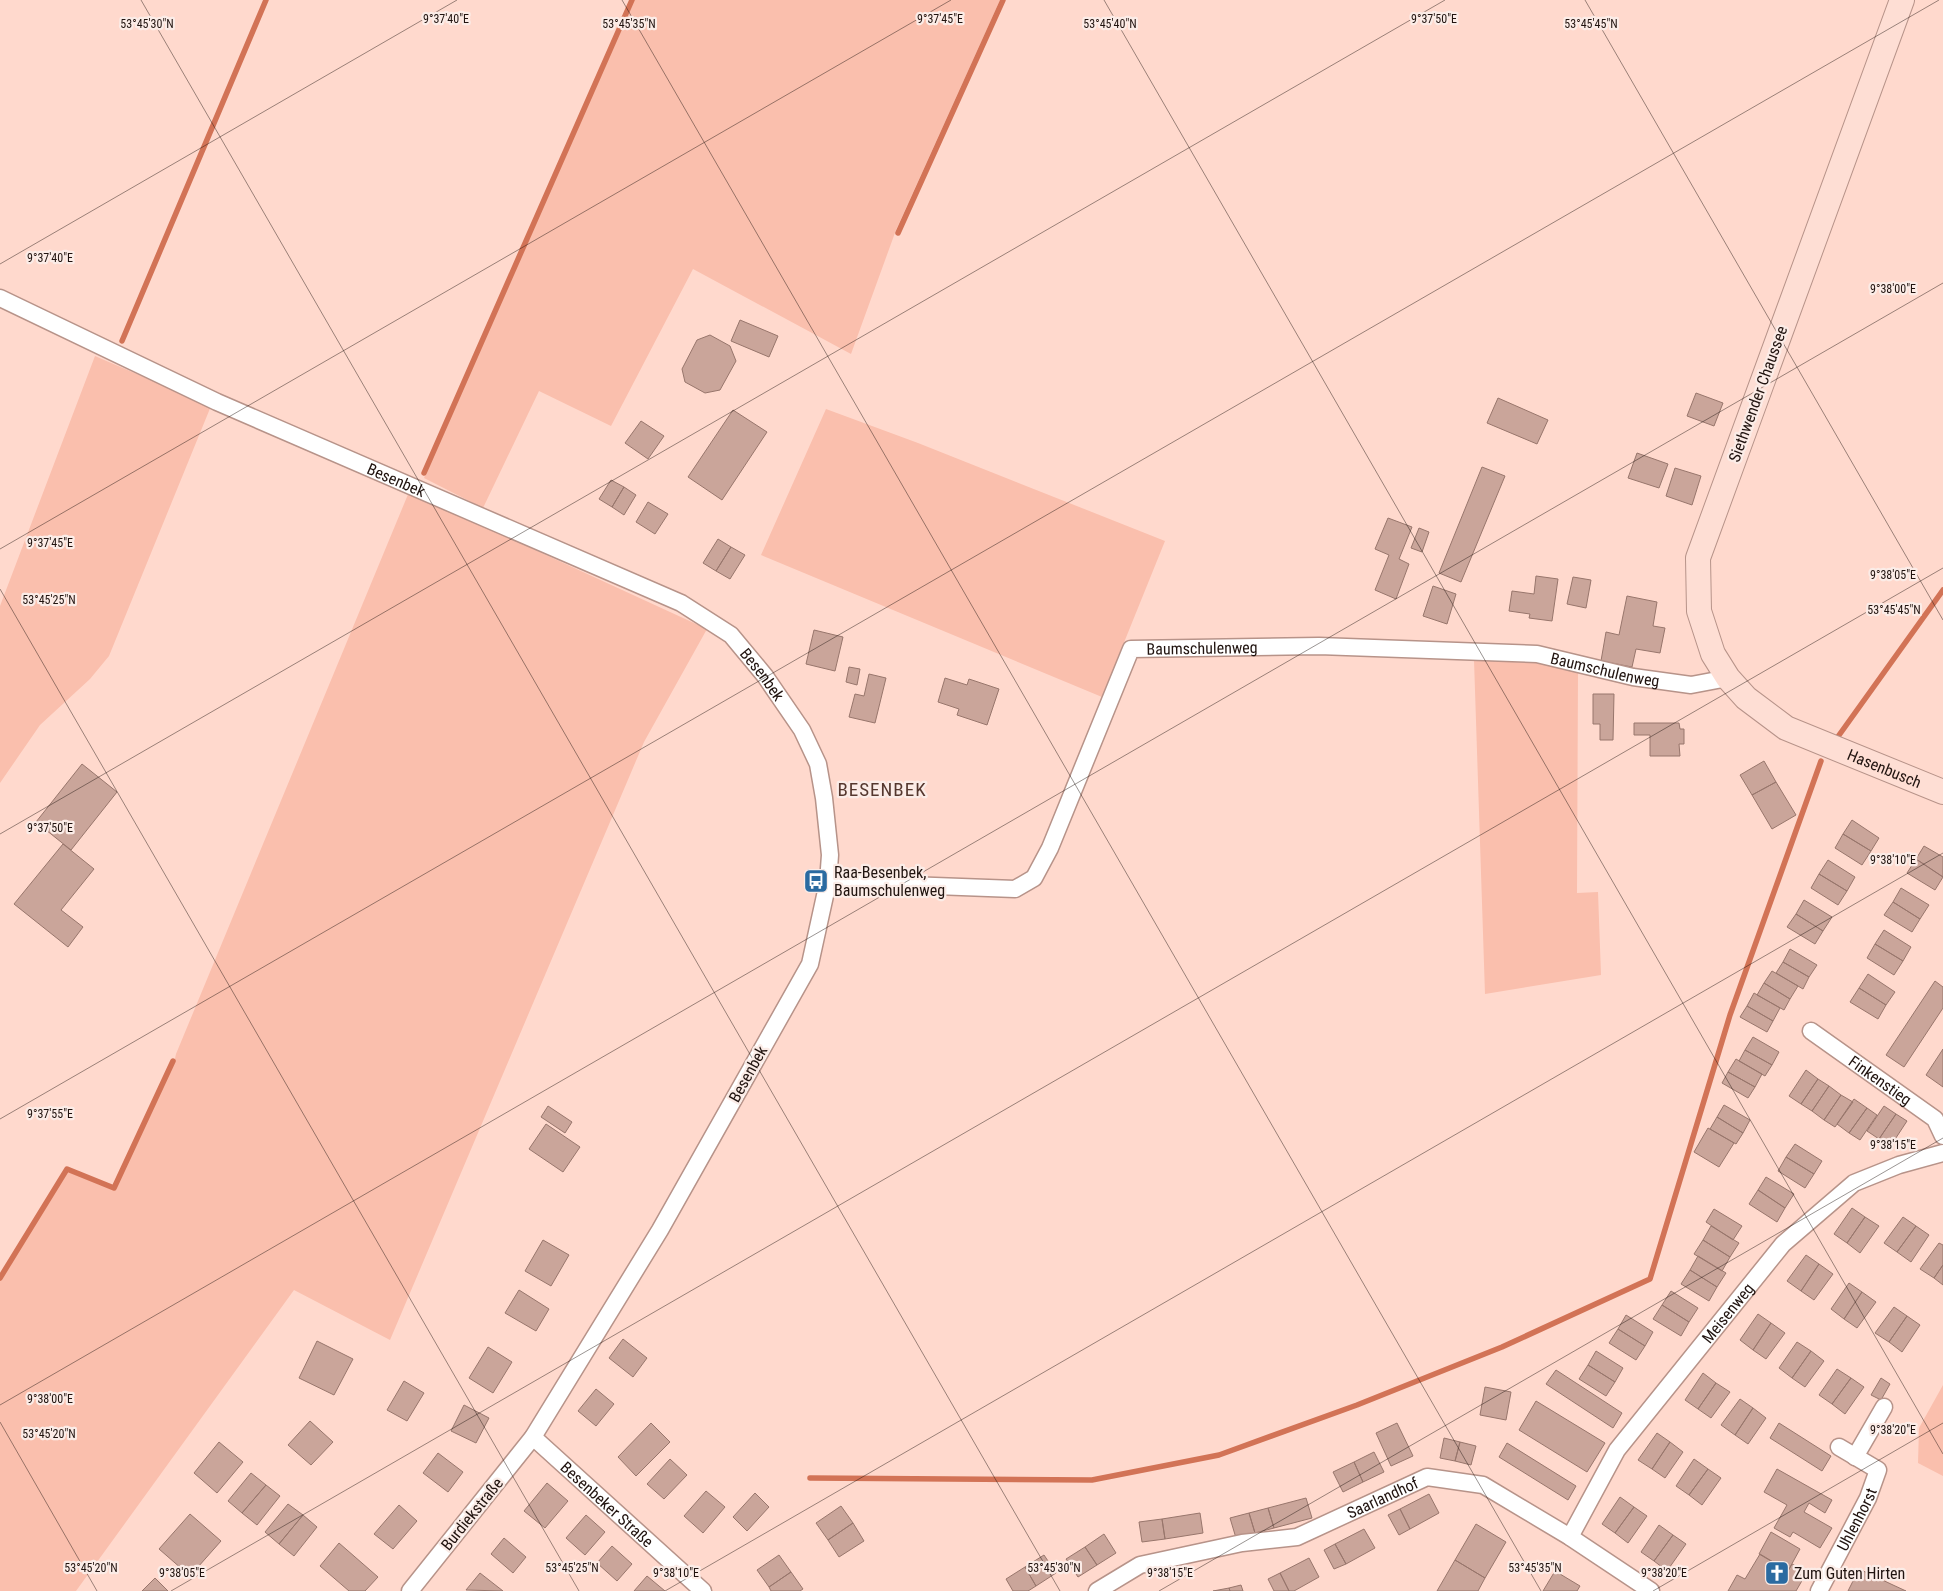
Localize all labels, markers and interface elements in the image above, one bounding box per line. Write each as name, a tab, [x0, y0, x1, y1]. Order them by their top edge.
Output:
text: 9°37'40"E	[423, 12, 469, 26]
text: 9°37'45"E	[917, 12, 963, 26]
text: 9°37'50"E	[1411, 12, 1457, 26]
text: 53°45'30"N	[120, 17, 174, 31]
text: 53°45'35"N	[602, 17, 656, 31]
text: 53°45'40"N	[1083, 17, 1137, 31]
text: 53°45'45"N	[1564, 17, 1618, 31]
text: 9°37'40"E	[27, 251, 73, 265]
text: 9°38'00"E	[1870, 282, 1916, 296]
street label: Siethwender Chaussee	[1725, 323, 1791, 465]
street label: Besenbek	[364, 459, 429, 501]
text: 9°37'45"E	[27, 536, 73, 550]
text: 9°38'05"E	[1870, 568, 1916, 582]
text: 53°45'25"N	[22, 593, 76, 607]
text: 53°45'45"N	[1867, 603, 1921, 617]
street label: Baumschulenweg	[1146, 637, 1258, 658]
street label: Besenbek	[736, 644, 789, 705]
street label: Baumschulenweg	[1549, 648, 1661, 690]
street label: Hasenbusch	[1845, 745, 1924, 792]
district label: BESENBEK	[837, 778, 927, 801]
text: 9°37'50"E	[27, 821, 73, 835]
text: 9°38'10"E	[1870, 853, 1916, 867]
place label: Raa-Besenbek, Baumschulenweg	[834, 863, 945, 900]
bus stop icon: Raa-Besenbek, Baumschulenweg	[803, 868, 829, 894]
street label: Besenbek	[725, 1042, 772, 1105]
street label: Finkenstieg	[1845, 1051, 1915, 1109]
text: 9°37'55"E	[27, 1107, 73, 1121]
text: 9°38'15"E	[1870, 1138, 1916, 1152]
street label: Meisenweg	[1698, 1279, 1757, 1347]
text: 9°38'00"E	[27, 1392, 73, 1406]
text: 9°38'20"E	[1870, 1423, 1916, 1437]
text: 53°45'20"N	[22, 1427, 76, 1441]
street label: Besenbeker Straße	[557, 1457, 657, 1551]
street label: Saarlandhof	[1344, 1473, 1421, 1522]
street label: Burdiekstraße	[437, 1474, 507, 1554]
street label: Uhlenhorst	[1832, 1485, 1880, 1554]
church icon: Zum Guten Hirten	[1764, 1560, 1790, 1586]
text: 53°45'20"N	[64, 1561, 118, 1575]
text: 53°45'25"N	[545, 1561, 599, 1575]
text: 53°45'30"N	[1027, 1561, 1081, 1575]
text: 53°45'35"N	[1508, 1561, 1562, 1575]
place label: Zum Guten Hirten	[1794, 1564, 1905, 1583]
text: 9°38'05"E	[159, 1566, 205, 1580]
text: 9°38'10"E	[653, 1566, 699, 1580]
text: 9°38'15"E	[1147, 1566, 1193, 1580]
text: 9°38'20"E	[1641, 1566, 1687, 1580]

